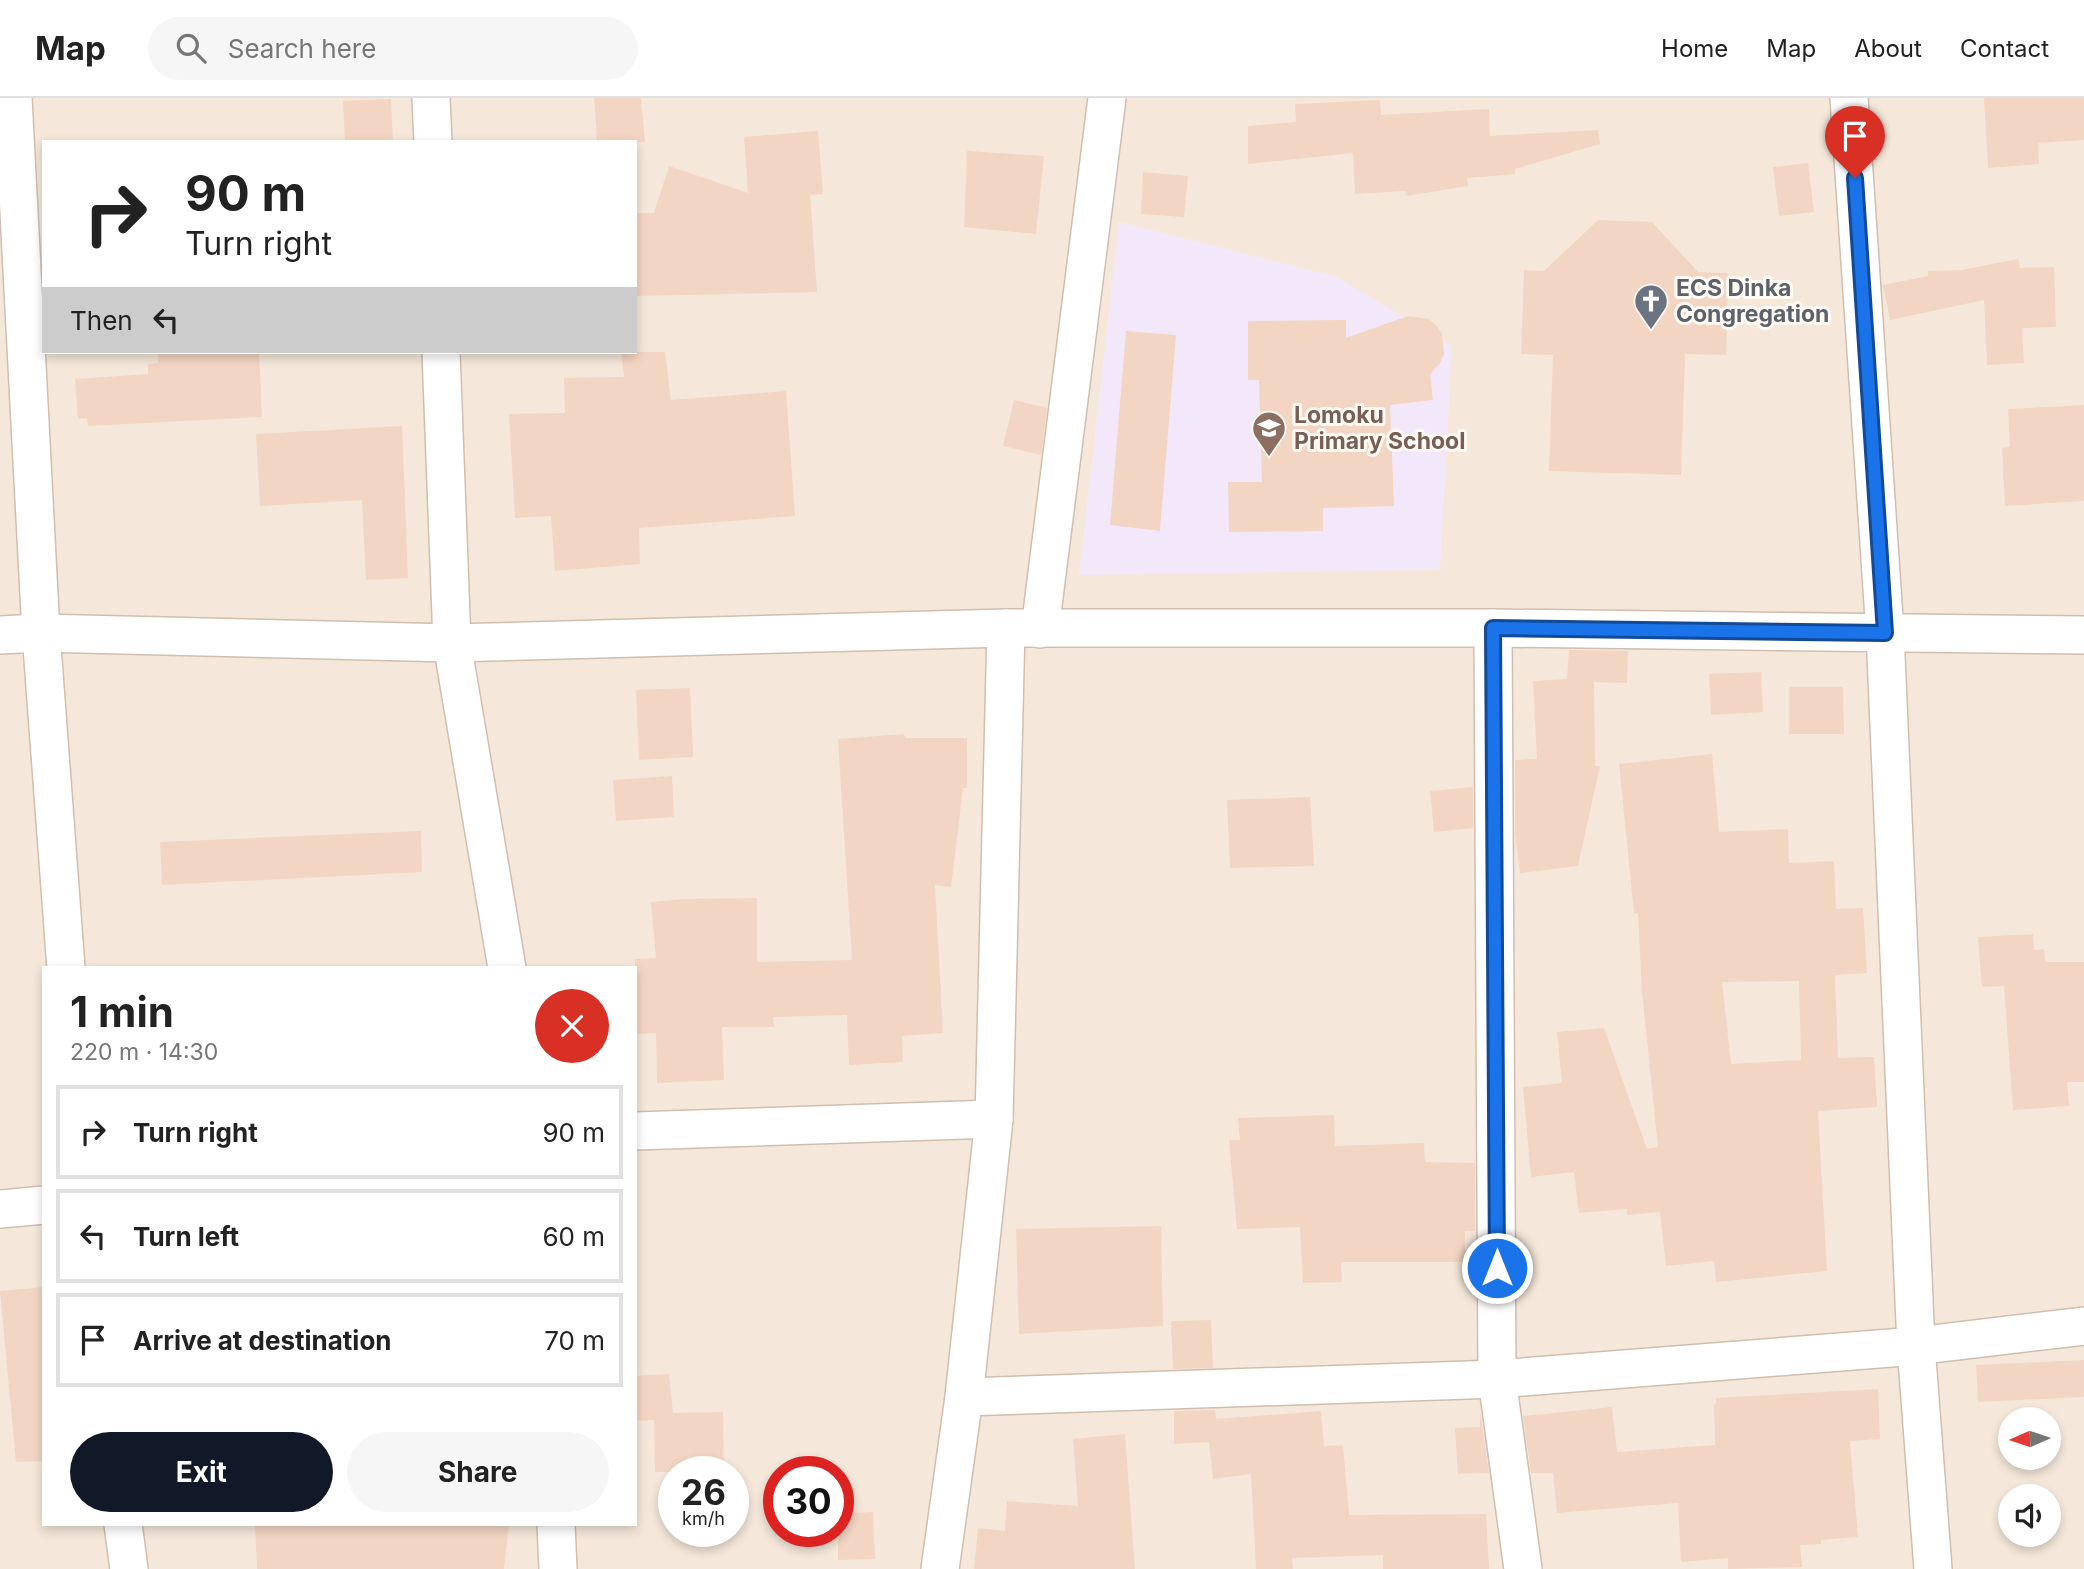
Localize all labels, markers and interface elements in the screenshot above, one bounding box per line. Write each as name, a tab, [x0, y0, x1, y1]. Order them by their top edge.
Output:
search box	[148, 17, 638, 80]
text: Map	[35, 28, 106, 68]
icon: search	[172, 29, 210, 67]
text: Search here	[228, 33, 376, 64]
text: Home	[1661, 34, 1728, 63]
text: Map	[1766, 34, 1816, 63]
text: About	[1854, 34, 1922, 63]
text: Contact	[1960, 34, 2049, 63]
pin	[1825, 106, 1885, 178]
icon: arrive	[1836, 117, 1874, 155]
text: 90 m	[185, 164, 306, 223]
icon: right	[70, 168, 161, 259]
text: Turn right	[185, 224, 332, 263]
place label: ECS Dinka Congregation	[1676, 274, 1829, 328]
church icon: ECS Dinka Congregation	[1632, 282, 1670, 331]
icon: left	[147, 301, 185, 339]
text: Then	[70, 305, 133, 336]
place label: Lomoku Primary School	[1294, 401, 1465, 455]
school or university icon: Lomoku Primary School	[1250, 409, 1288, 458]
text: 1 min	[70, 986, 174, 1037]
button: close	[535, 989, 609, 1063]
text: 220 m · 14:30	[70, 1038, 218, 1066]
icon: right	[74, 1113, 112, 1151]
text: Turn right	[133, 1117, 258, 1148]
text: 90 m	[542, 1117, 605, 1148]
icon: left	[74, 1217, 112, 1255]
text: Turn left	[133, 1221, 239, 1252]
text: 60 m	[542, 1221, 605, 1252]
position arrow	[1460, 1231, 1534, 1305]
icon: arrive	[74, 1321, 112, 1359]
text: Arrive at destination	[133, 1325, 392, 1356]
text: 70 m	[544, 1325, 605, 1356]
north arrow	[1998, 1407, 2062, 1470]
map controls	[1998, 1407, 2061, 1547]
button: Exit	[70, 1432, 333, 1512]
button: Share	[347, 1432, 609, 1512]
speed limit sign: 30	[763, 1456, 854, 1547]
text: 26	[681, 1471, 726, 1513]
button: sound	[1998, 1484, 2061, 1547]
text: km/h	[682, 1508, 725, 1529]

